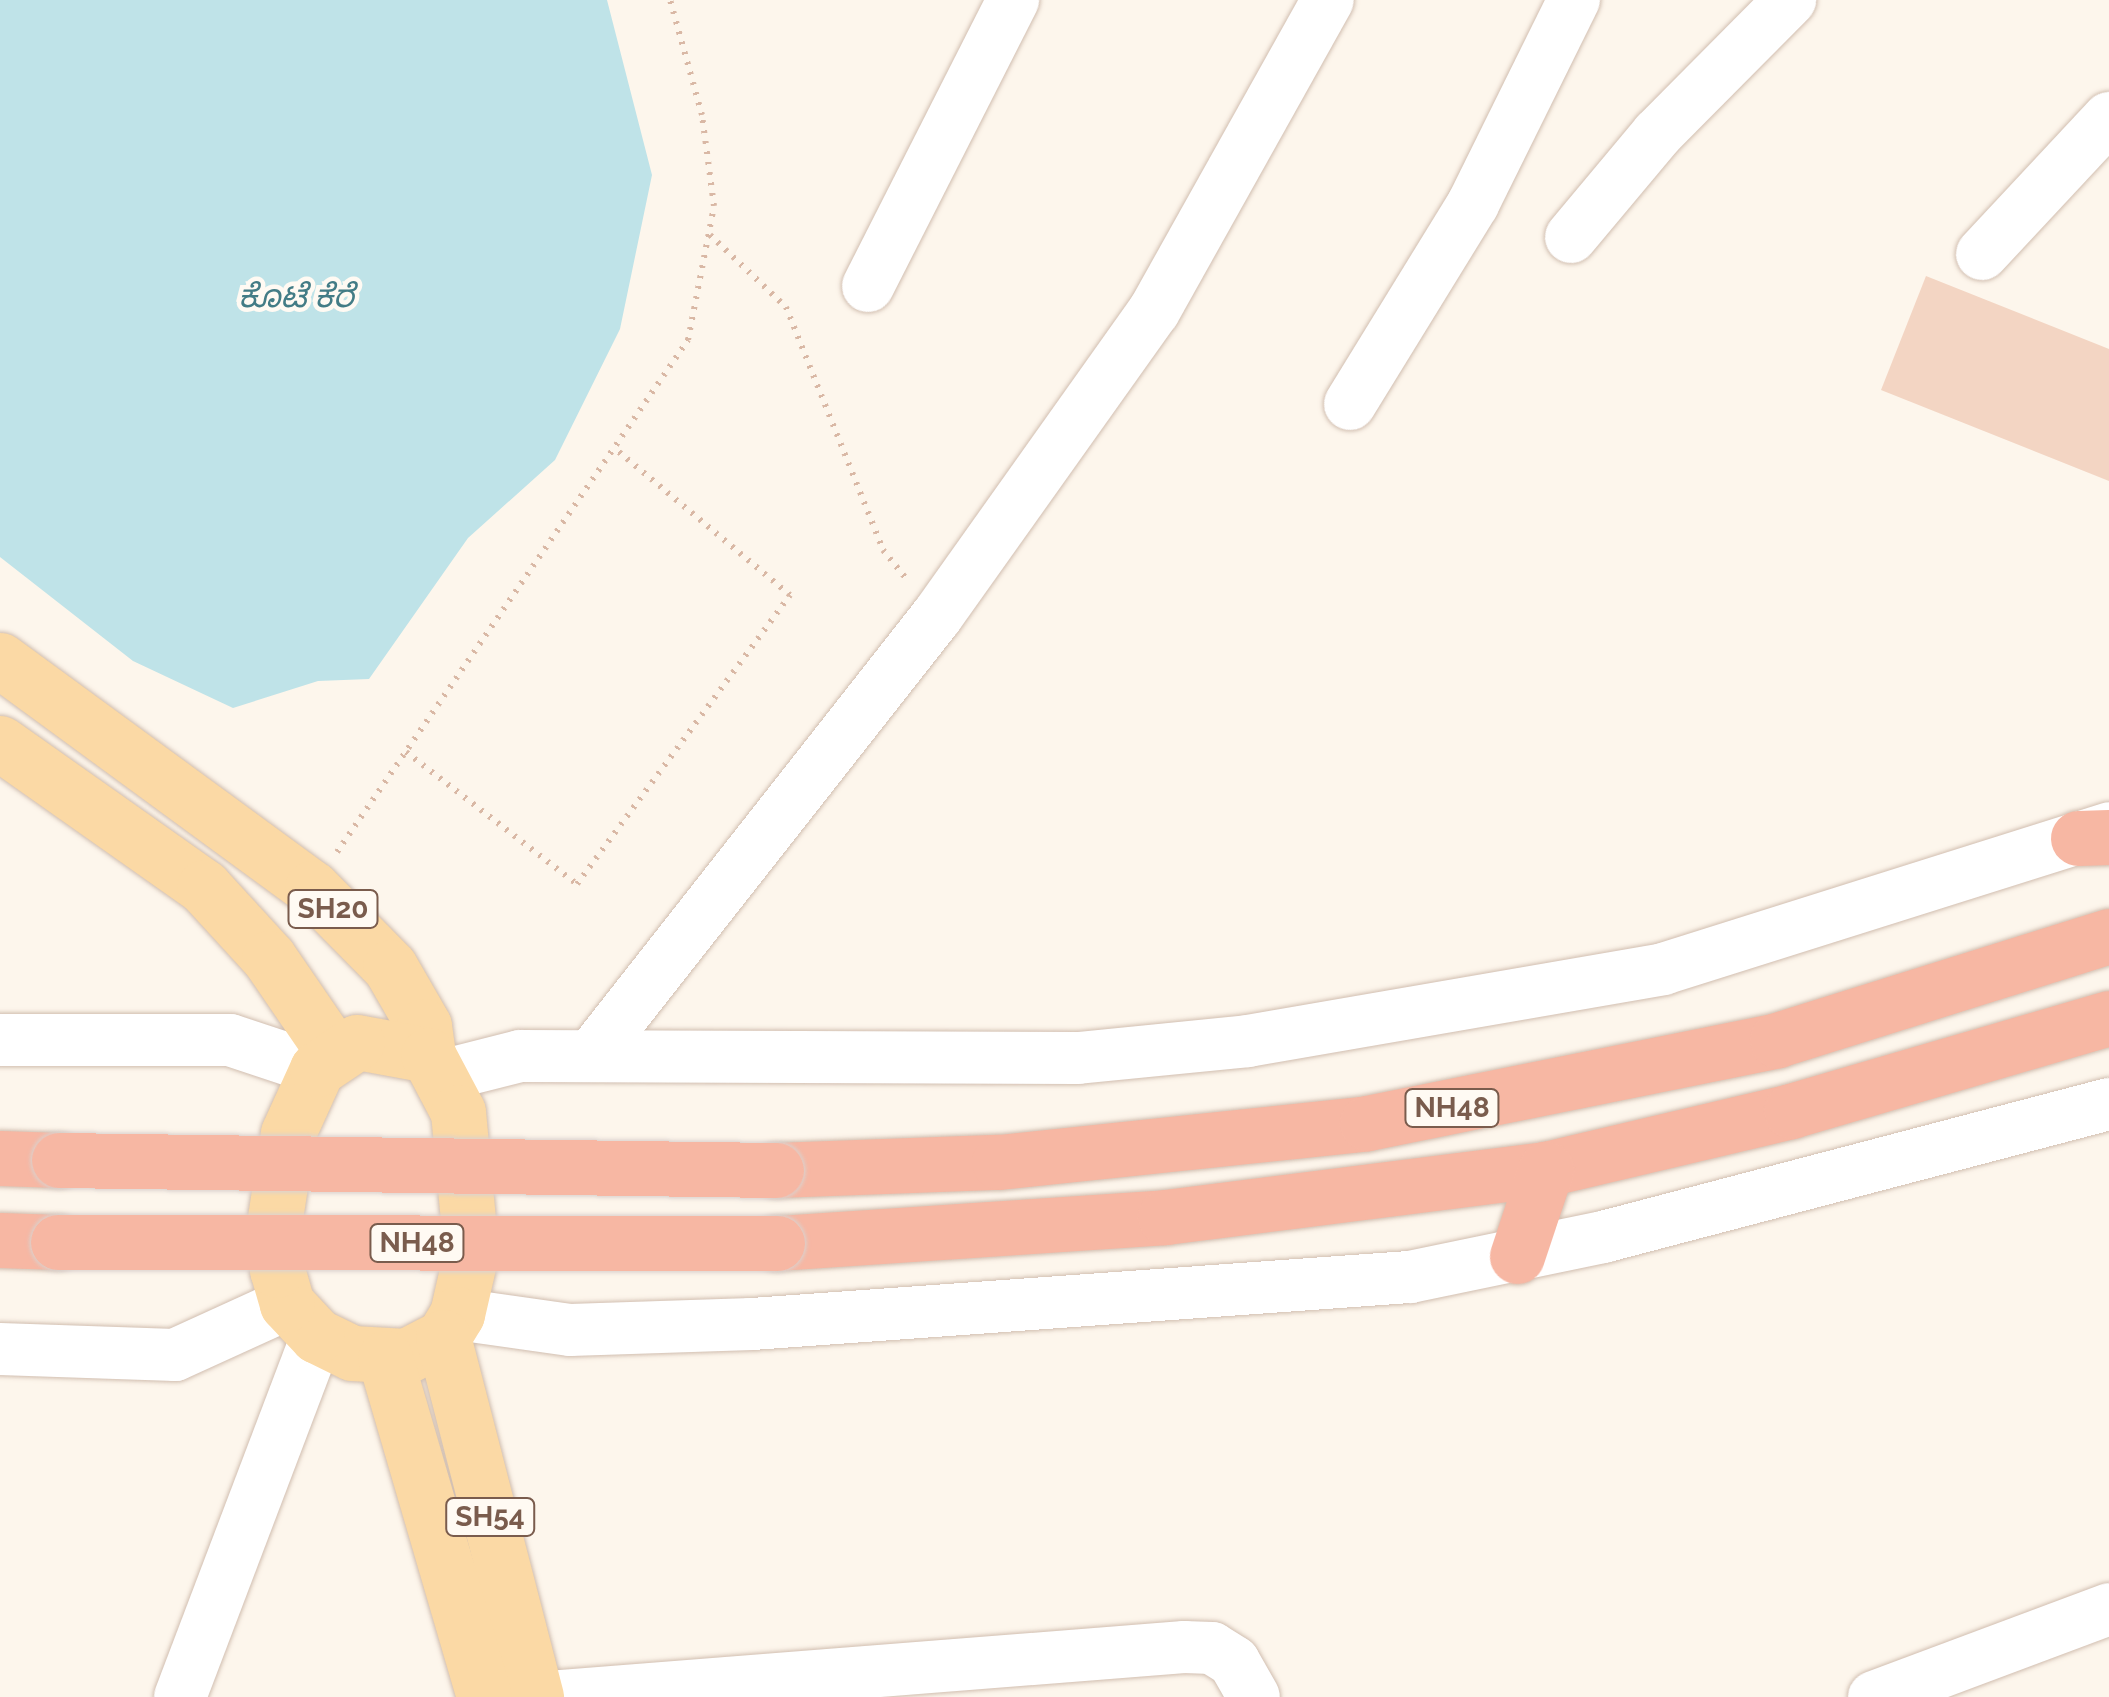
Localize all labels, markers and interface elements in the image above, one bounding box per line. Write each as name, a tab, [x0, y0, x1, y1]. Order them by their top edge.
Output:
water label: ಕೊಟೆ ಕೆರೆ	[238, 277, 354, 315]
road number: SH20	[286, 886, 380, 932]
road number: NH48	[1402, 1085, 1502, 1131]
road number: NH48	[367, 1220, 467, 1266]
road number: SH54	[445, 1494, 535, 1540]

